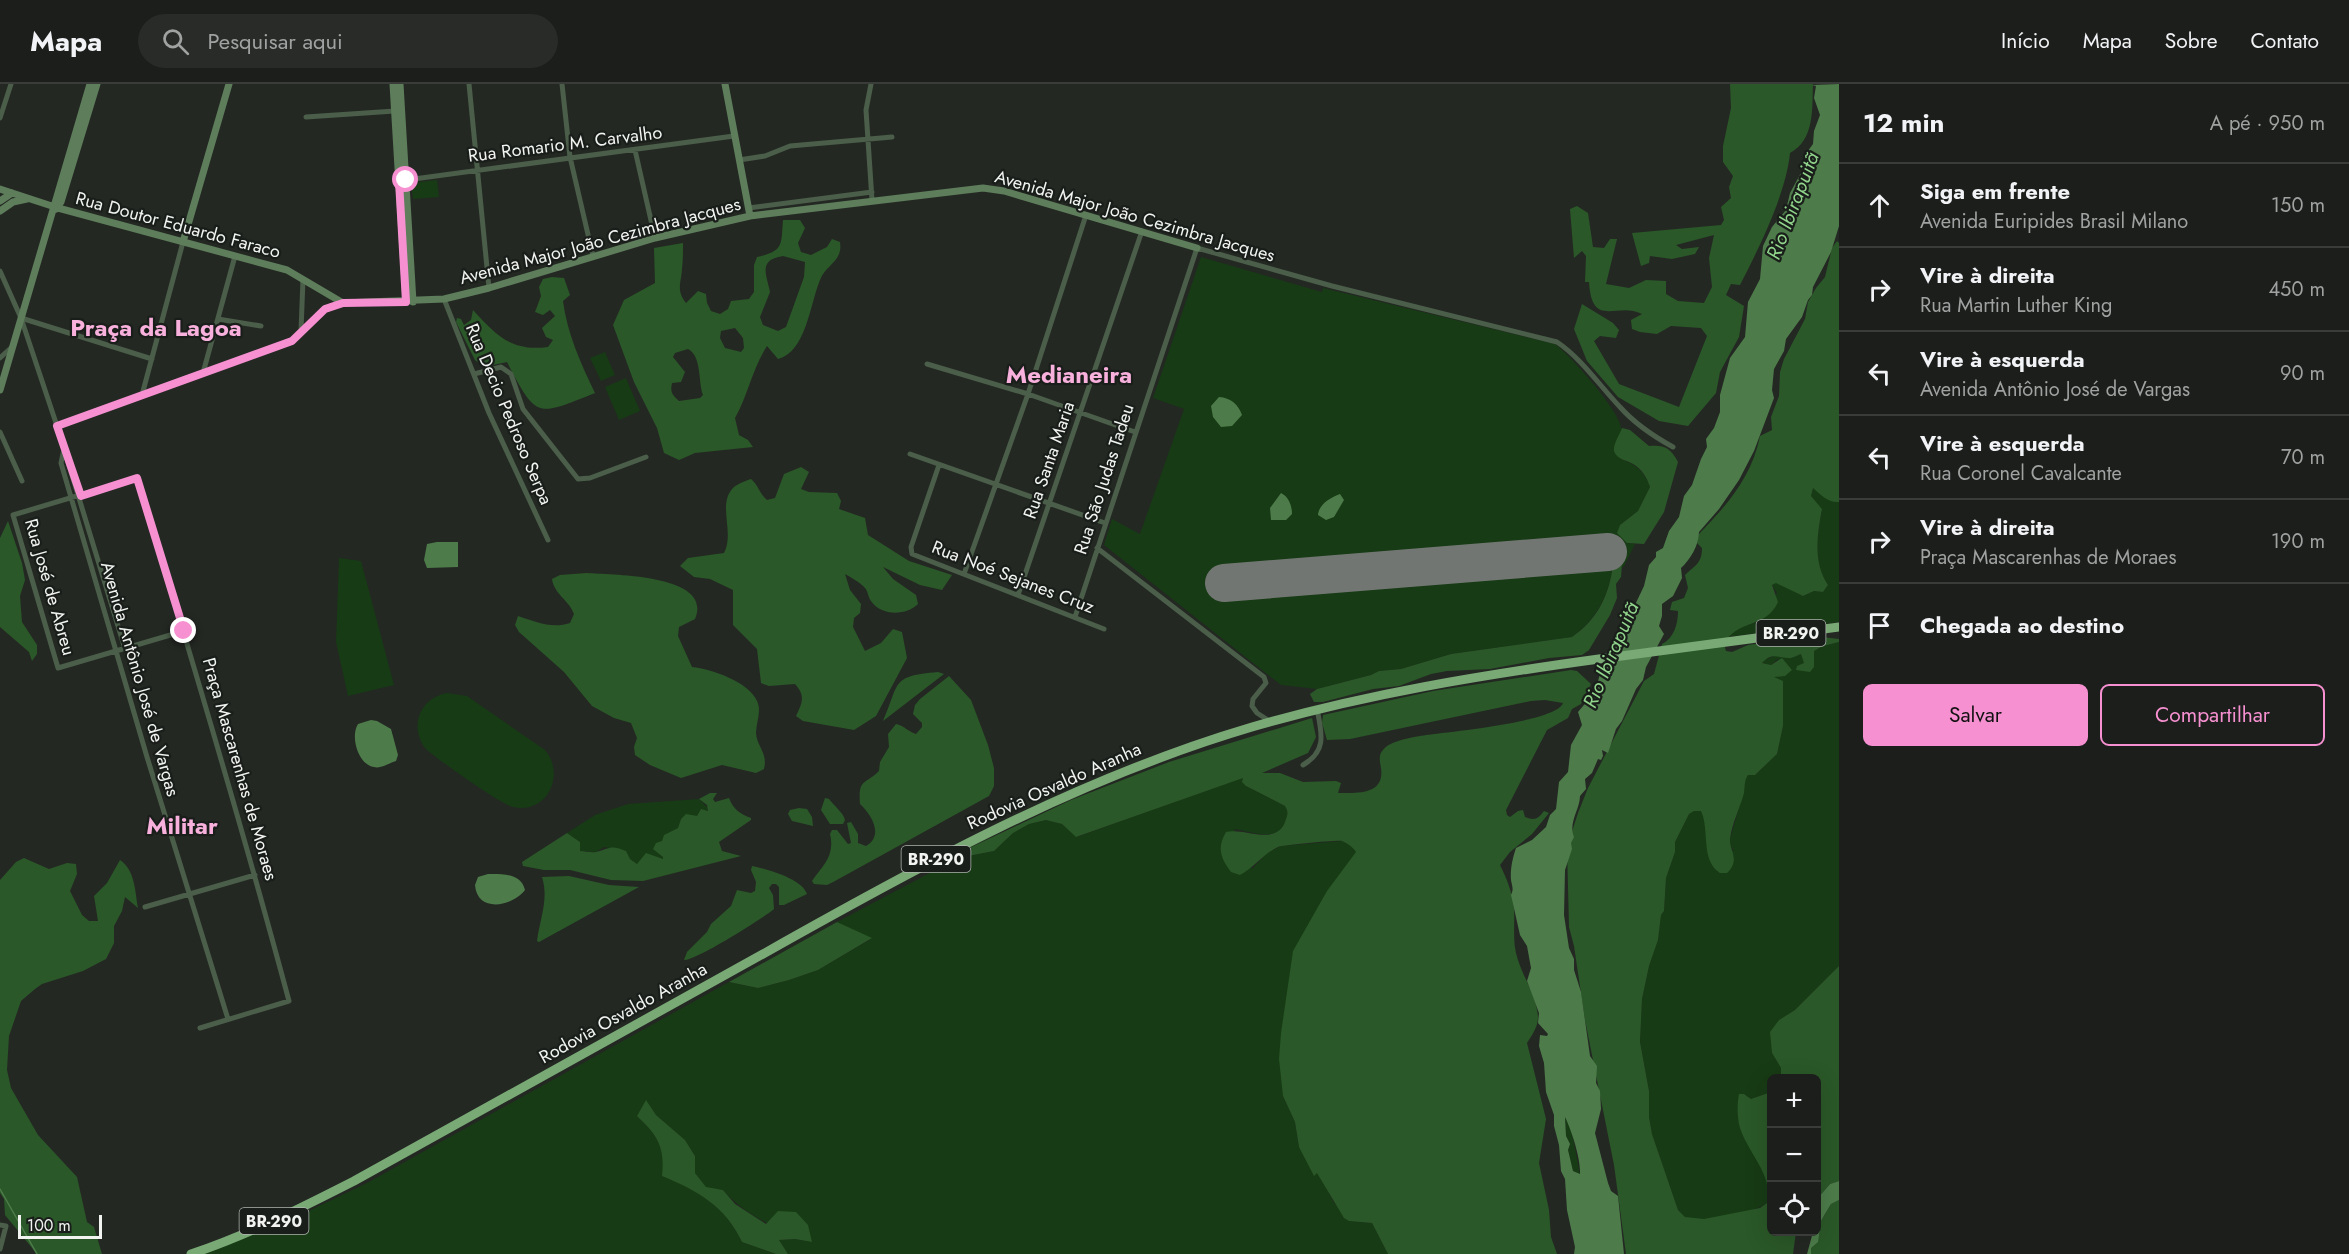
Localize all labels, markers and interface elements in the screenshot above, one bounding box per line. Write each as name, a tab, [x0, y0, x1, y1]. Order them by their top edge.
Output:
search box	[138, 14, 558, 68]
text: Mapa	[30, 21, 102, 62]
icon: search	[159, 25, 192, 58]
text: Pesquisar aqui	[207, 25, 343, 57]
text: Início	[2001, 26, 2050, 56]
text: Mapa	[2083, 26, 2132, 56]
text: Sobre	[2165, 26, 2217, 56]
text: Contato	[2250, 26, 2319, 56]
text: 12 min	[1863, 104, 1945, 142]
text: A pé · 950 m	[2210, 109, 2325, 138]
street label: Rua Romario M. Carvalho	[466, 119, 664, 169]
water label: Rio Ibirapuitã	[1759, 148, 1827, 264]
street label: Avenida Major João Cezimbra Jacques	[992, 164, 1278, 268]
route start	[392, 166, 418, 192]
text: Siga em frente	[1920, 175, 2070, 207]
street label: Rua Doutor Eduardo Faraco	[73, 185, 284, 265]
icon: ahead	[1863, 189, 1896, 222]
street label: Avenida Major João Cezimbra Jacques	[456, 191, 744, 291]
text: 150 m	[2271, 191, 2325, 220]
text: Avenida Euripides Brasil Milano	[1920, 207, 2188, 236]
text: Vire à direita	[1920, 259, 2055, 291]
icon: right	[1863, 273, 1896, 306]
text: 450 m	[2268, 275, 2325, 304]
text: Rua Martin Luther King	[1920, 291, 2112, 320]
district label: Praça da Lagoa	[70, 310, 242, 345]
street label: Rua Decio Pedroso Serpa	[459, 319, 559, 509]
text: Vire à esquerda	[1920, 343, 2085, 375]
district label: Medianeira	[1006, 357, 1132, 392]
icon: left	[1863, 357, 1896, 390]
text: 90 m	[2280, 359, 2325, 388]
text: Avenida Antônio José de Vargas	[1920, 375, 2190, 404]
street label: Rua Santa Maria	[1017, 398, 1081, 522]
street label: Rua São Judas Tadeu	[1067, 400, 1141, 558]
text: Vire à esquerda	[1920, 427, 2085, 459]
icon: left	[1863, 441, 1896, 474]
text: 70 m	[2281, 443, 2325, 472]
text: Rua Coronel Cavalcante	[1920, 459, 2122, 488]
text: Vire à direita	[1920, 511, 2055, 543]
street label: Rua José de Abreu	[18, 515, 82, 659]
icon: right	[1863, 525, 1896, 558]
text: 190 m	[2271, 527, 2325, 556]
street label: Rua Noé Sejanes Cruz	[928, 534, 1099, 620]
text: Praça Mascarenhas de Moraes	[1920, 543, 2176, 572]
street label: Avenida Antônio José de Vargas	[94, 559, 186, 799]
water label: Rio Ibirapuitã	[1576, 597, 1646, 713]
icon: arrive	[1863, 609, 1896, 642]
text: Chegada ao destino	[1920, 609, 2124, 641]
route end	[170, 617, 196, 643]
road number: BR-290	[1756, 620, 1826, 646]
street label: Praça Mascarenhas de Moraes	[196, 654, 284, 884]
button: Salvar	[1863, 684, 2088, 746]
button: Compartilhar	[2100, 684, 2325, 746]
street label: Rodovia Osvaldo Aranha	[963, 736, 1145, 836]
district label: Militar	[146, 808, 218, 843]
road number: BR-290	[902, 846, 970, 872]
street label: Rodovia Osvaldo Aranha	[534, 956, 712, 1070]
map controls	[1767, 1074, 1821, 1236]
button: +	[1767, 1074, 1821, 1128]
button: −	[1767, 1128, 1821, 1182]
button: locate	[1767, 1182, 1821, 1236]
road number: BR-290	[240, 1208, 308, 1234]
scale bar	[18, 1212, 102, 1240]
text: 100 m	[27, 1214, 71, 1237]

